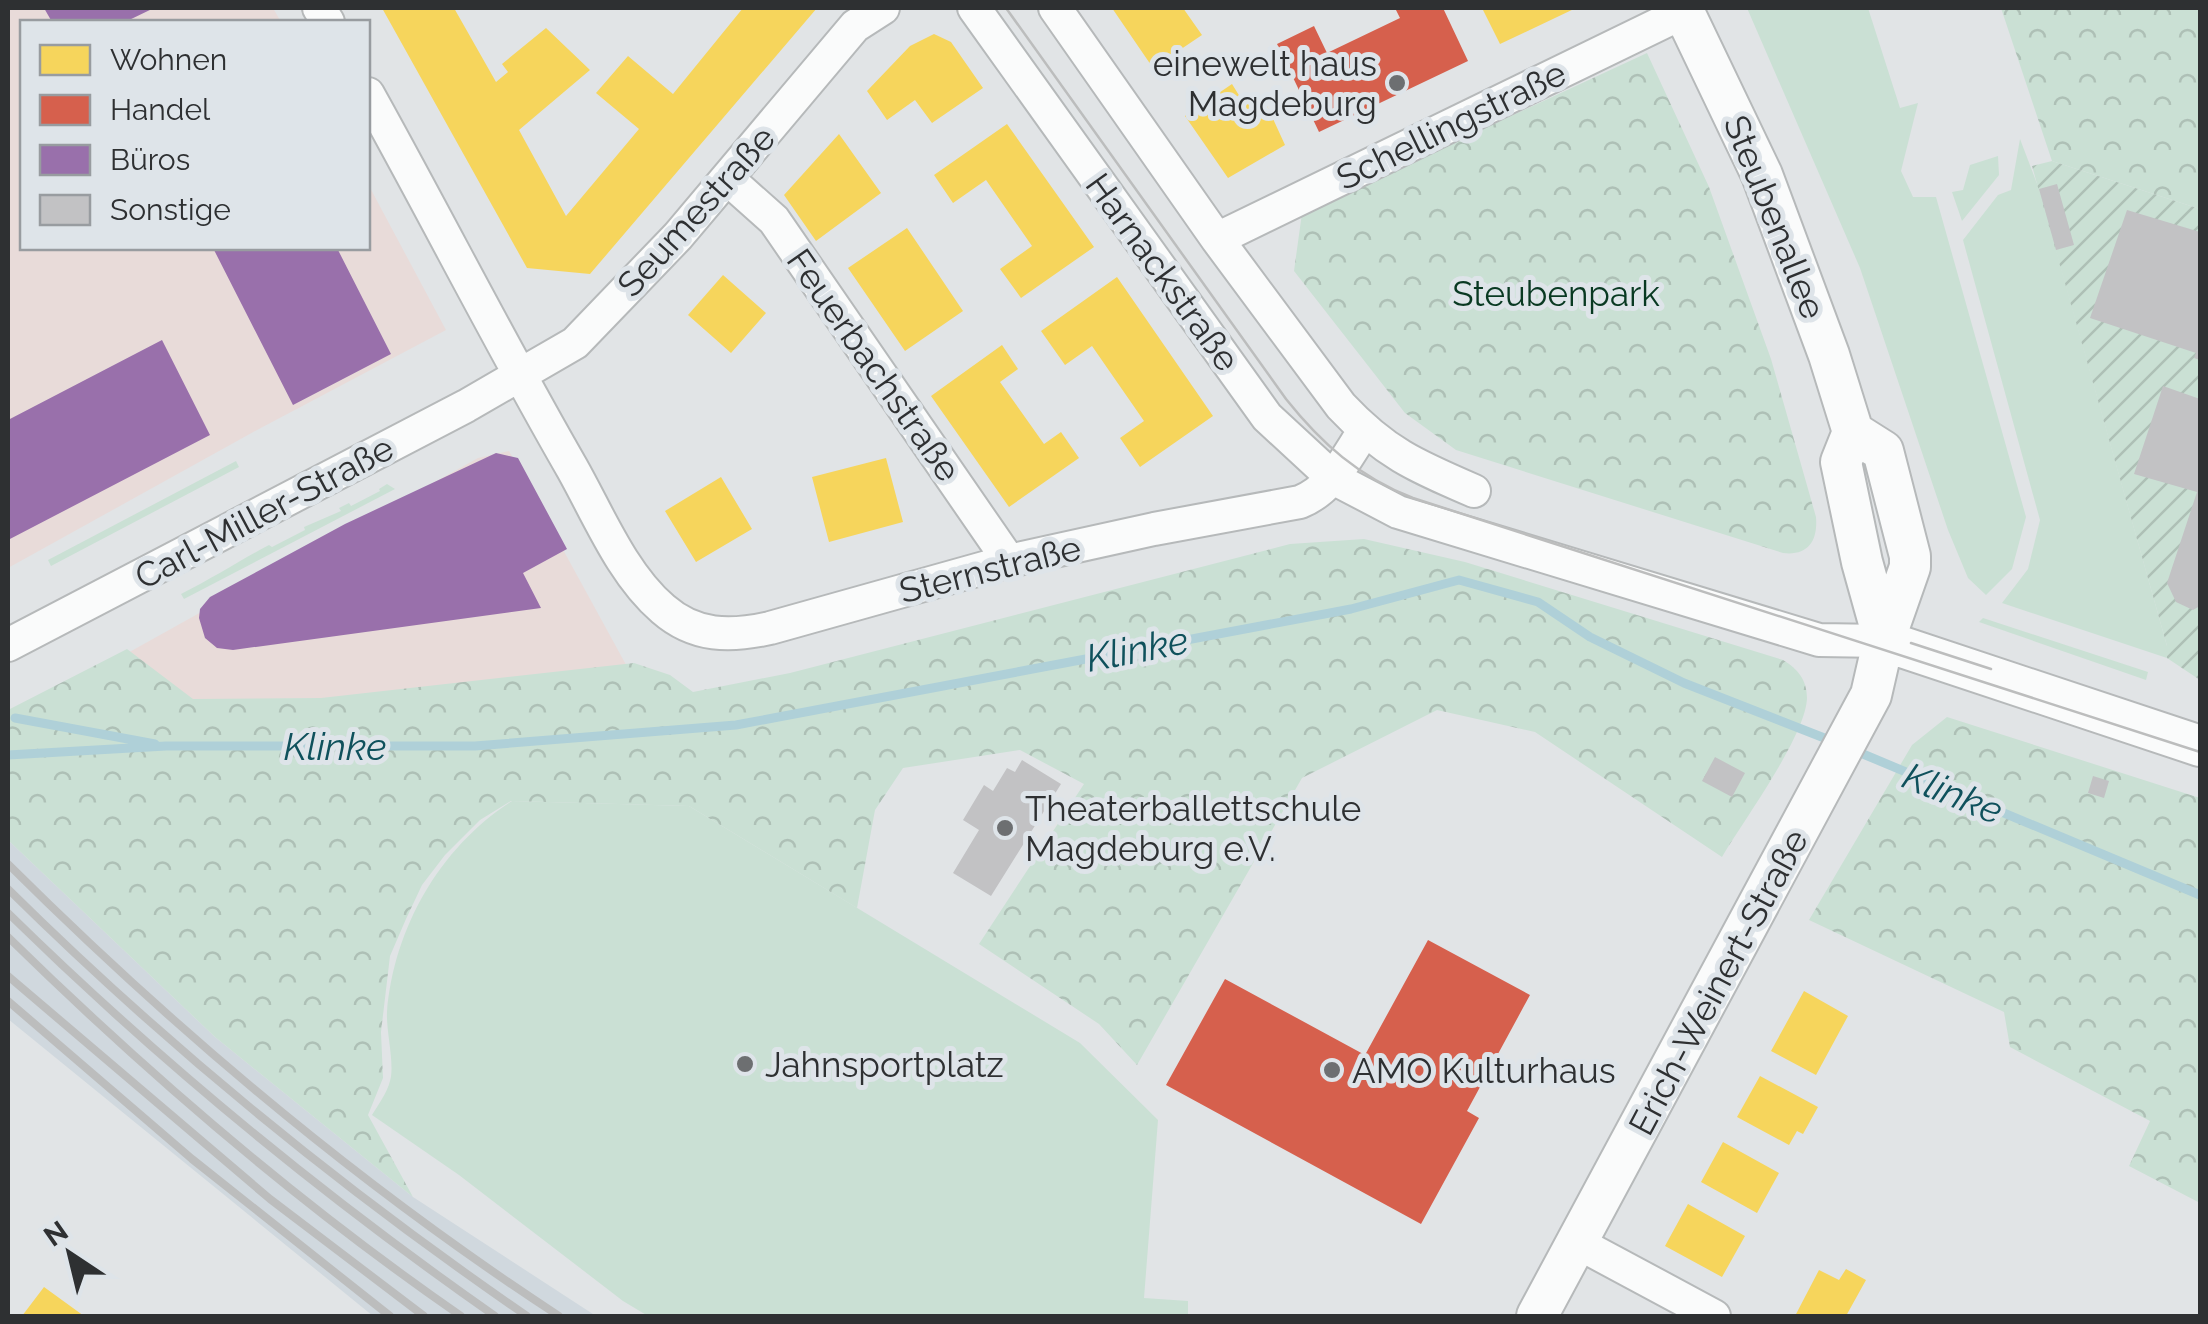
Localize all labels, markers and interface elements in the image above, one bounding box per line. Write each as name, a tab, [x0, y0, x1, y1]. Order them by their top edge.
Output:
legend	[20, 20, 370, 250]
text: Wohnen	[110, 42, 227, 77]
place label: einewelt haus Magdeburg	[1153, 43, 1377, 124]
street label: Schellingstraße	[1330, 52, 1572, 198]
marker: einewelt haus Magdeburg	[1386, 72, 1408, 94]
text: Handel	[110, 92, 211, 127]
street label: Steubenallee	[1716, 109, 1834, 325]
street label: Seumestraße	[609, 117, 783, 305]
text: Büros	[110, 142, 190, 177]
street label: Harnackstraße	[1078, 165, 1248, 379]
text: Sonstige	[110, 192, 231, 227]
street label: Feuerbachstraße	[779, 241, 969, 489]
park label: Steubenpark	[1452, 273, 1660, 314]
street label: Carl-Miller-Straße	[128, 427, 400, 597]
street label: Sternstraße	[895, 527, 1085, 611]
water label: Klinke	[1082, 617, 1192, 681]
water label: Klinke	[283, 724, 387, 769]
water label: Klinke	[1897, 753, 2009, 833]
place label: Theaterballettschule Magdeburg e.V.	[1025, 788, 1361, 869]
marker: Theaterballettschule Magdeburg e.V.	[994, 817, 1016, 839]
street label: Erich-Weinert-Straße	[1620, 822, 1816, 1142]
place label: Jahnsportplatz	[765, 1044, 1004, 1085]
place label: AMO Kulturhaus	[1352, 1050, 1616, 1091]
marker: Jahnsportplatz	[734, 1053, 756, 1075]
marker: AMO Kulturhaus	[1321, 1059, 1343, 1081]
north arrow	[20, 1204, 120, 1304]
text: N	[38, 1214, 74, 1254]

